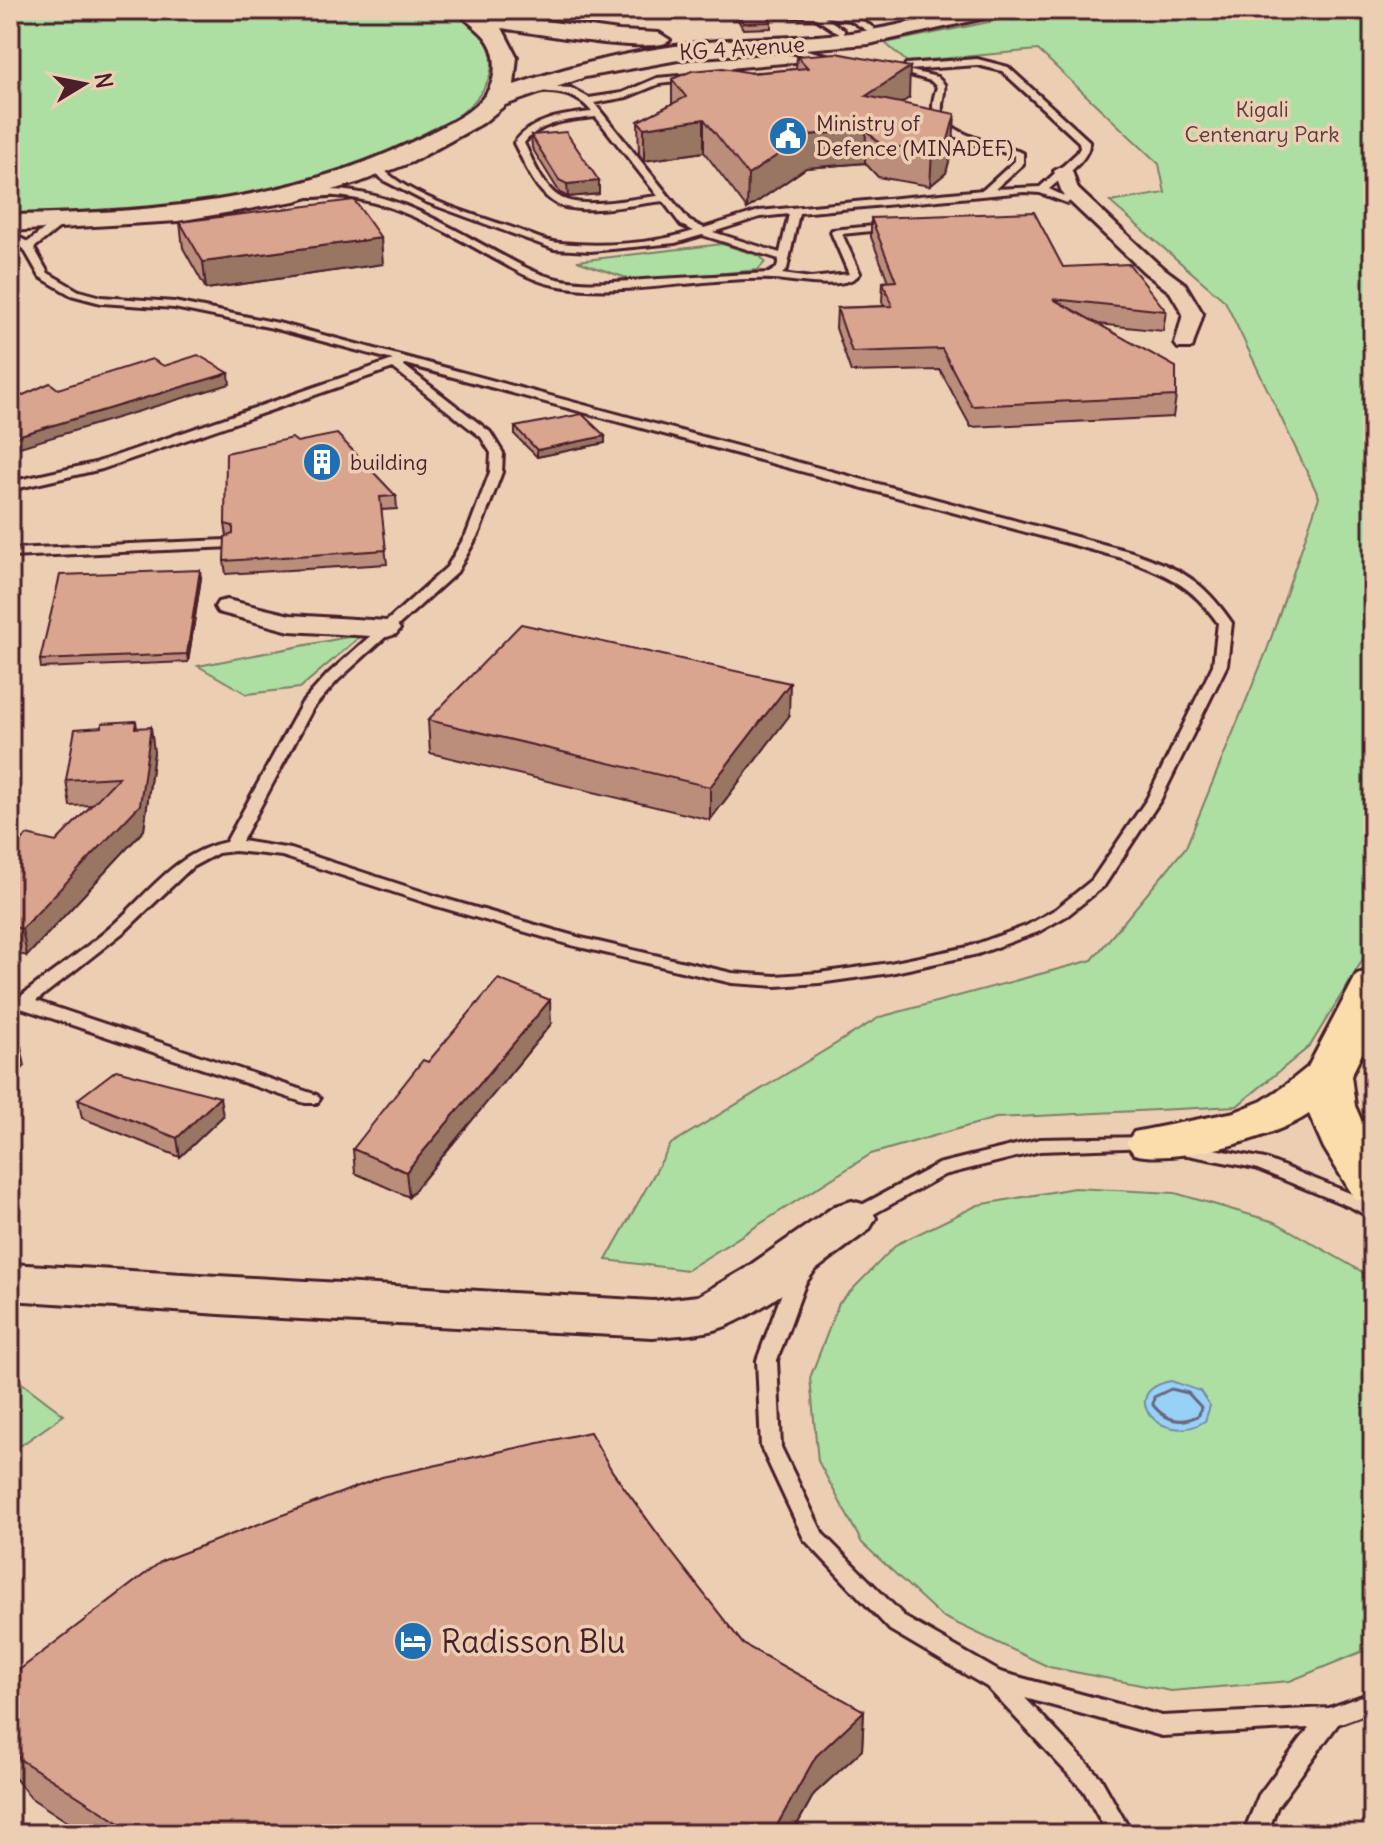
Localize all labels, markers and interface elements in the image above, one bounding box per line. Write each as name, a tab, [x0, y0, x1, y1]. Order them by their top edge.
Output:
street label: KG 4 Avenue	[678, 30, 806, 66]
north arrow	[44, 44, 124, 124]
text: N	[89, 71, 119, 90]
park label: Kigali Centenary Park	[1185, 95, 1339, 148]
place label: Ministry of Defence (MINADEF)	[816, 109, 1014, 162]
public building icon: Ministry of Defence (MINADEF)	[767, 115, 809, 157]
building icon: building	[301, 441, 343, 483]
place label: building	[350, 448, 428, 476]
hotel icon: Radisson Blu	[392, 1620, 434, 1662]
place label: Radisson Blu	[441, 1621, 625, 1662]

